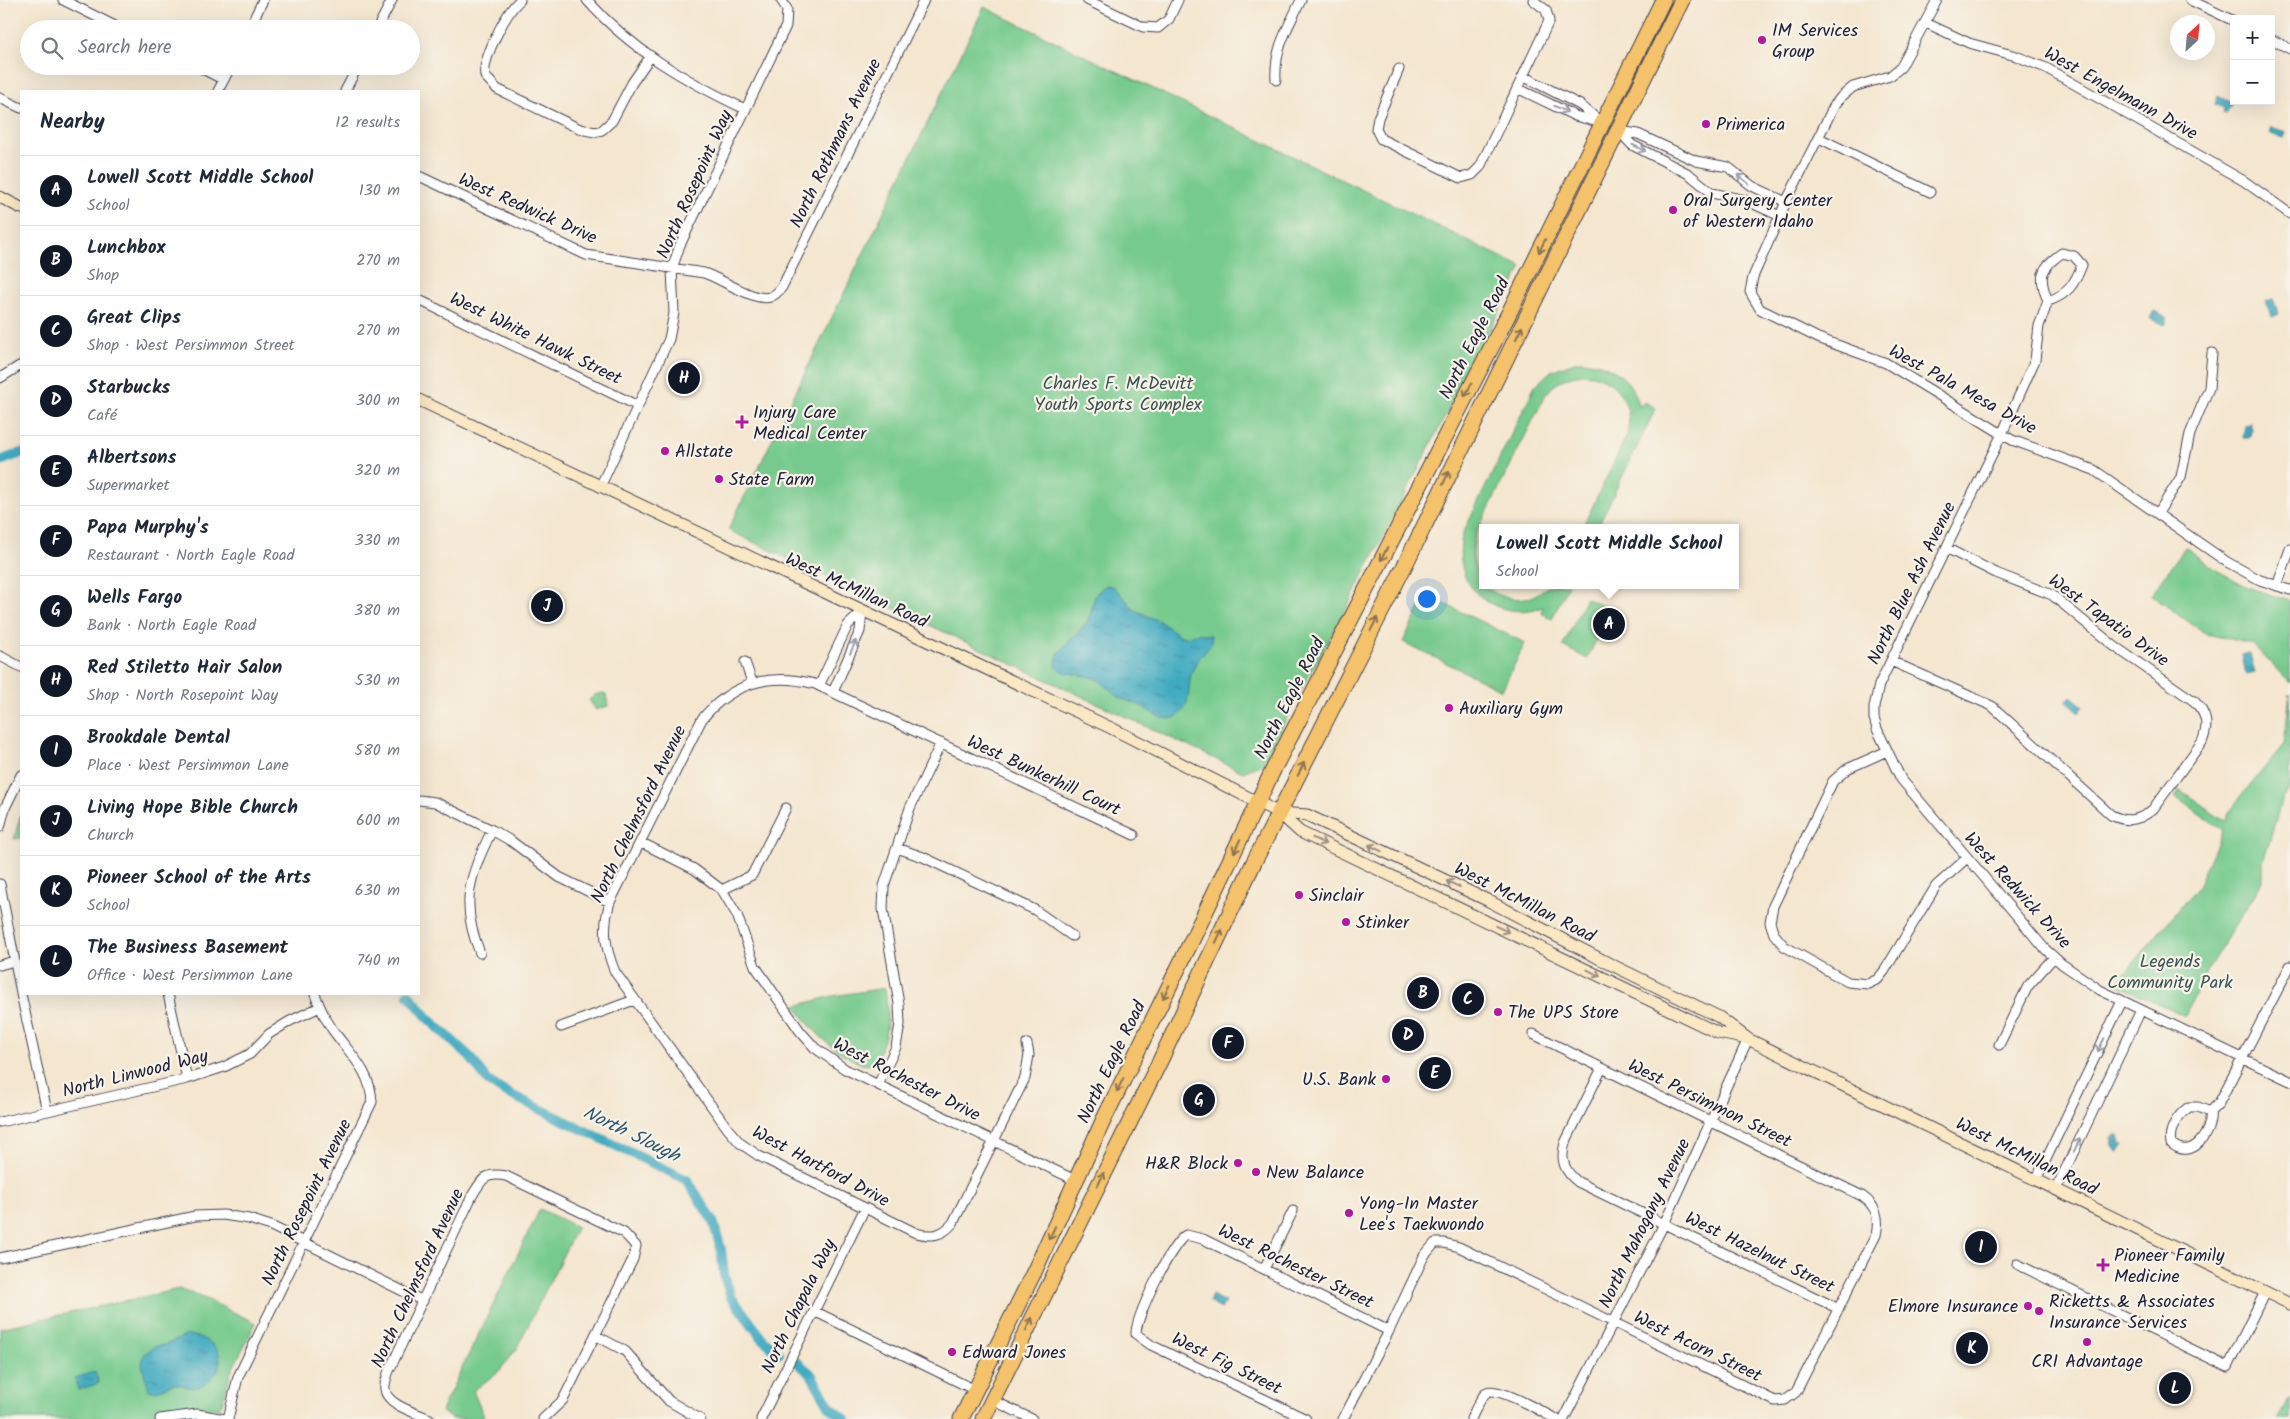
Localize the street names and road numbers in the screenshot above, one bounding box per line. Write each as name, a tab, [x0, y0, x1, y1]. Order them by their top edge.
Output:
street label: West Engelmann Drive	[2038, 40, 2202, 149]
street label: North Rothmans Avenue	[783, 54, 890, 233]
street label: North Rosepoint Way	[650, 105, 741, 264]
street label: West Redwick Drive	[453, 166, 601, 253]
street label: North Eagle Road	[1432, 272, 1519, 405]
street label: West White Hawk Street	[444, 285, 627, 394]
street label: West Pala Mesa Drive	[1883, 338, 2042, 443]
street label: North Blue Ash Avenue	[1860, 497, 1964, 670]
street label: West McMillan Road	[780, 545, 934, 638]
street label: West Tapatio Drive	[2042, 567, 2175, 675]
street label: North Eagle Road	[1247, 632, 1334, 765]
street label: North Chelmsford Avenue	[584, 721, 695, 909]
street label: West Bunkerhill Court	[962, 728, 1126, 825]
street label: West Redwick Drive	[1956, 826, 2078, 956]
street label: West McMillan Road	[1449, 855, 1601, 952]
street label: North Eagle Road	[1070, 995, 1155, 1129]
street label: West Rochester Drive	[828, 1031, 985, 1130]
street label: North Linwood Way	[59, 1042, 212, 1107]
street label: West Persimmon Street	[1623, 1052, 1797, 1157]
street label: West McMillan Road	[1950, 1110, 2103, 1205]
street label: North Rosepoint Avenue	[254, 1114, 360, 1291]
street label: West Hartford Drive	[746, 1119, 894, 1216]
street label: North Mahogany Avenue	[1592, 1134, 1699, 1314]
street label: North Chelmsford Avenue	[364, 1184, 473, 1373]
street label: West Hazelnut Street	[1680, 1205, 1840, 1303]
street label: West Rochester Street	[1213, 1217, 1379, 1318]
street label: North Chapala Way	[754, 1234, 845, 1379]
street label: West Acorn Street	[1628, 1304, 1767, 1391]
street label: West Fig Street	[1166, 1325, 1287, 1404]

